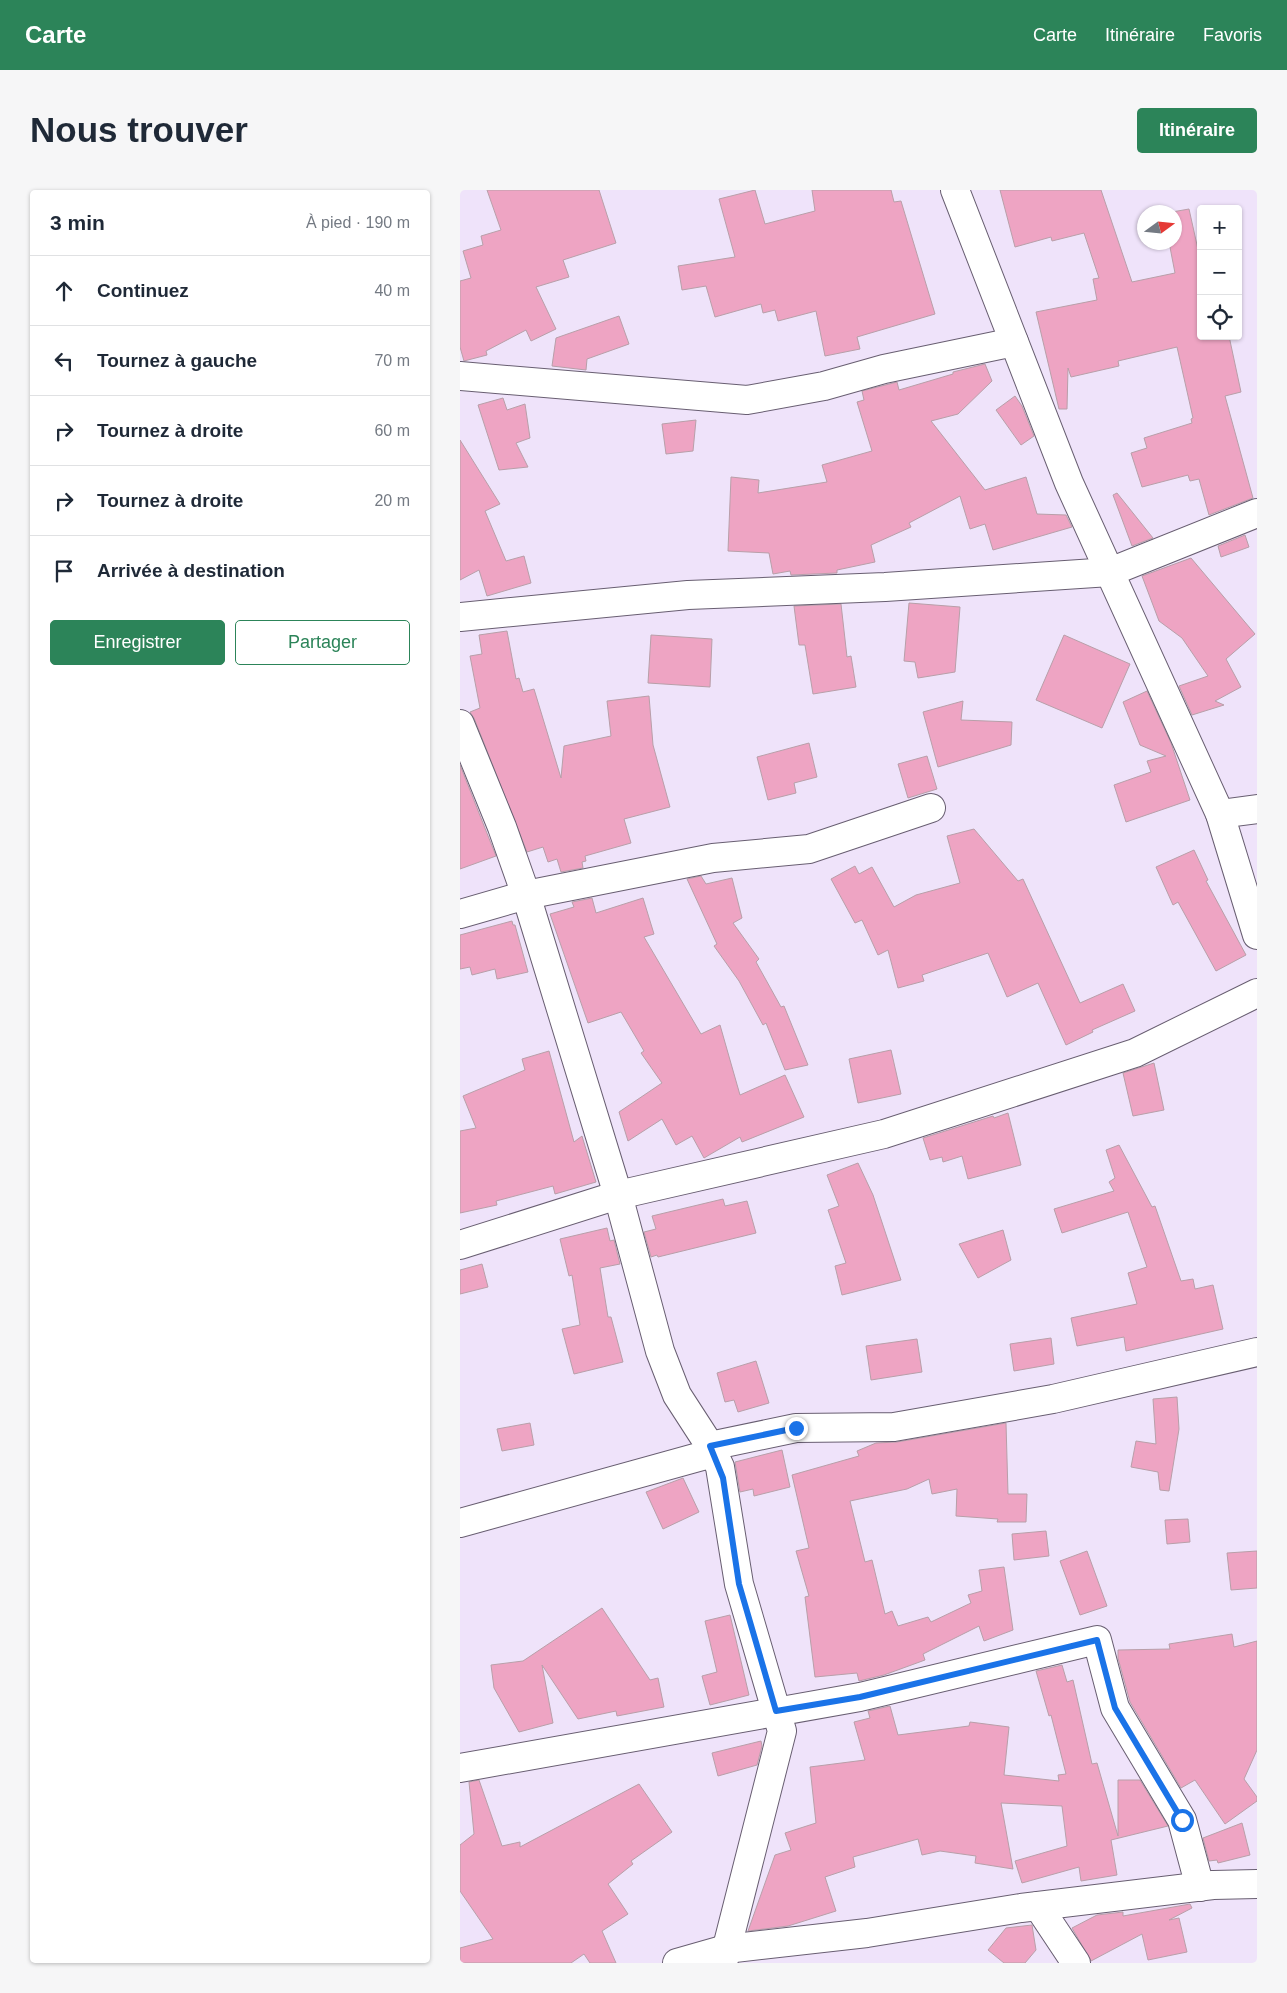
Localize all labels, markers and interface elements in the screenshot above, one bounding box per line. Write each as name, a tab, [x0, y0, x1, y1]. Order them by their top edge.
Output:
text: Carte	[25, 21, 86, 48]
text: Carte	[1033, 25, 1077, 45]
text: Itinéraire	[1105, 25, 1175, 45]
text: Favoris	[1203, 25, 1262, 45]
button: Itinéraire	[1137, 108, 1257, 153]
text: Nous trouver	[30, 110, 248, 149]
north arrow	[1137, 205, 1182, 250]
map controls	[1197, 205, 1242, 340]
button: +	[1197, 205, 1242, 250]
text: 3 min	[50, 211, 105, 234]
text: À pied · 190 m	[306, 214, 410, 231]
button: −	[1197, 250, 1242, 295]
icon: ahead	[50, 277, 78, 305]
text: Continuez	[97, 280, 189, 301]
text: 40 m	[374, 282, 410, 299]
button: locate	[1197, 295, 1242, 340]
icon: left	[50, 347, 78, 375]
text: Tournez à gauche	[97, 350, 257, 371]
text: 70 m	[374, 352, 410, 369]
icon: right	[50, 417, 78, 445]
text: Tournez à droite	[97, 420, 243, 441]
text: 60 m	[374, 422, 410, 439]
icon: right	[50, 487, 78, 515]
text: Tournez à droite	[97, 490, 243, 511]
text: 20 m	[374, 492, 410, 509]
icon: arrive	[50, 557, 78, 585]
text: Arrivée à destination	[97, 560, 285, 581]
button: Enregistrer	[50, 620, 225, 665]
button: Partager	[235, 620, 410, 665]
route end	[785, 1417, 808, 1440]
route start	[1171, 1809, 1194, 1832]

